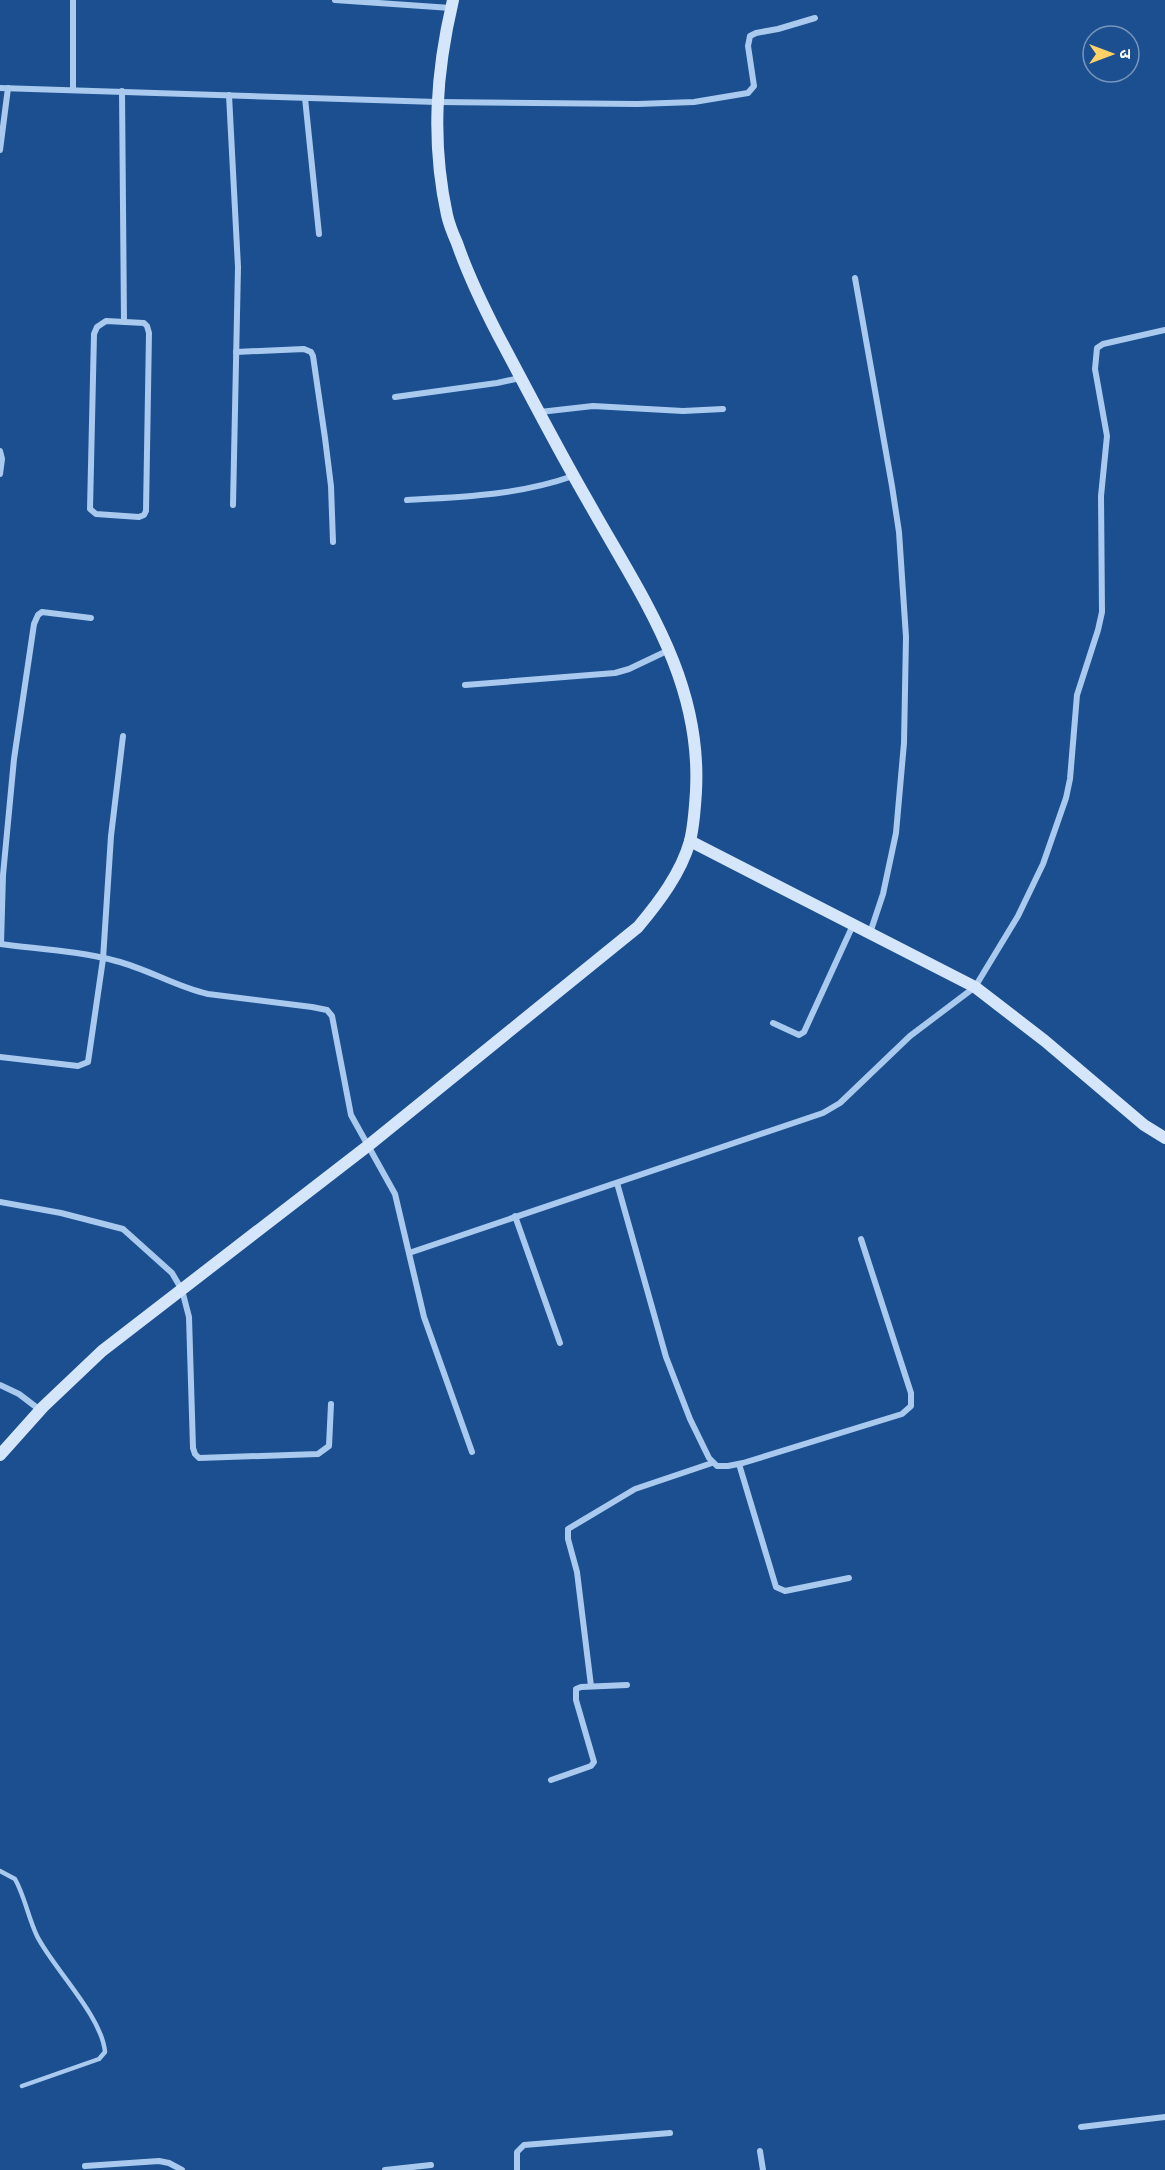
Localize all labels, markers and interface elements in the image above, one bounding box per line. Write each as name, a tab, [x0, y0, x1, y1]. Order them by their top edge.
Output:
north arrow	[1081, 24, 1141, 84]
text: उ	[1117, 49, 1134, 59]

